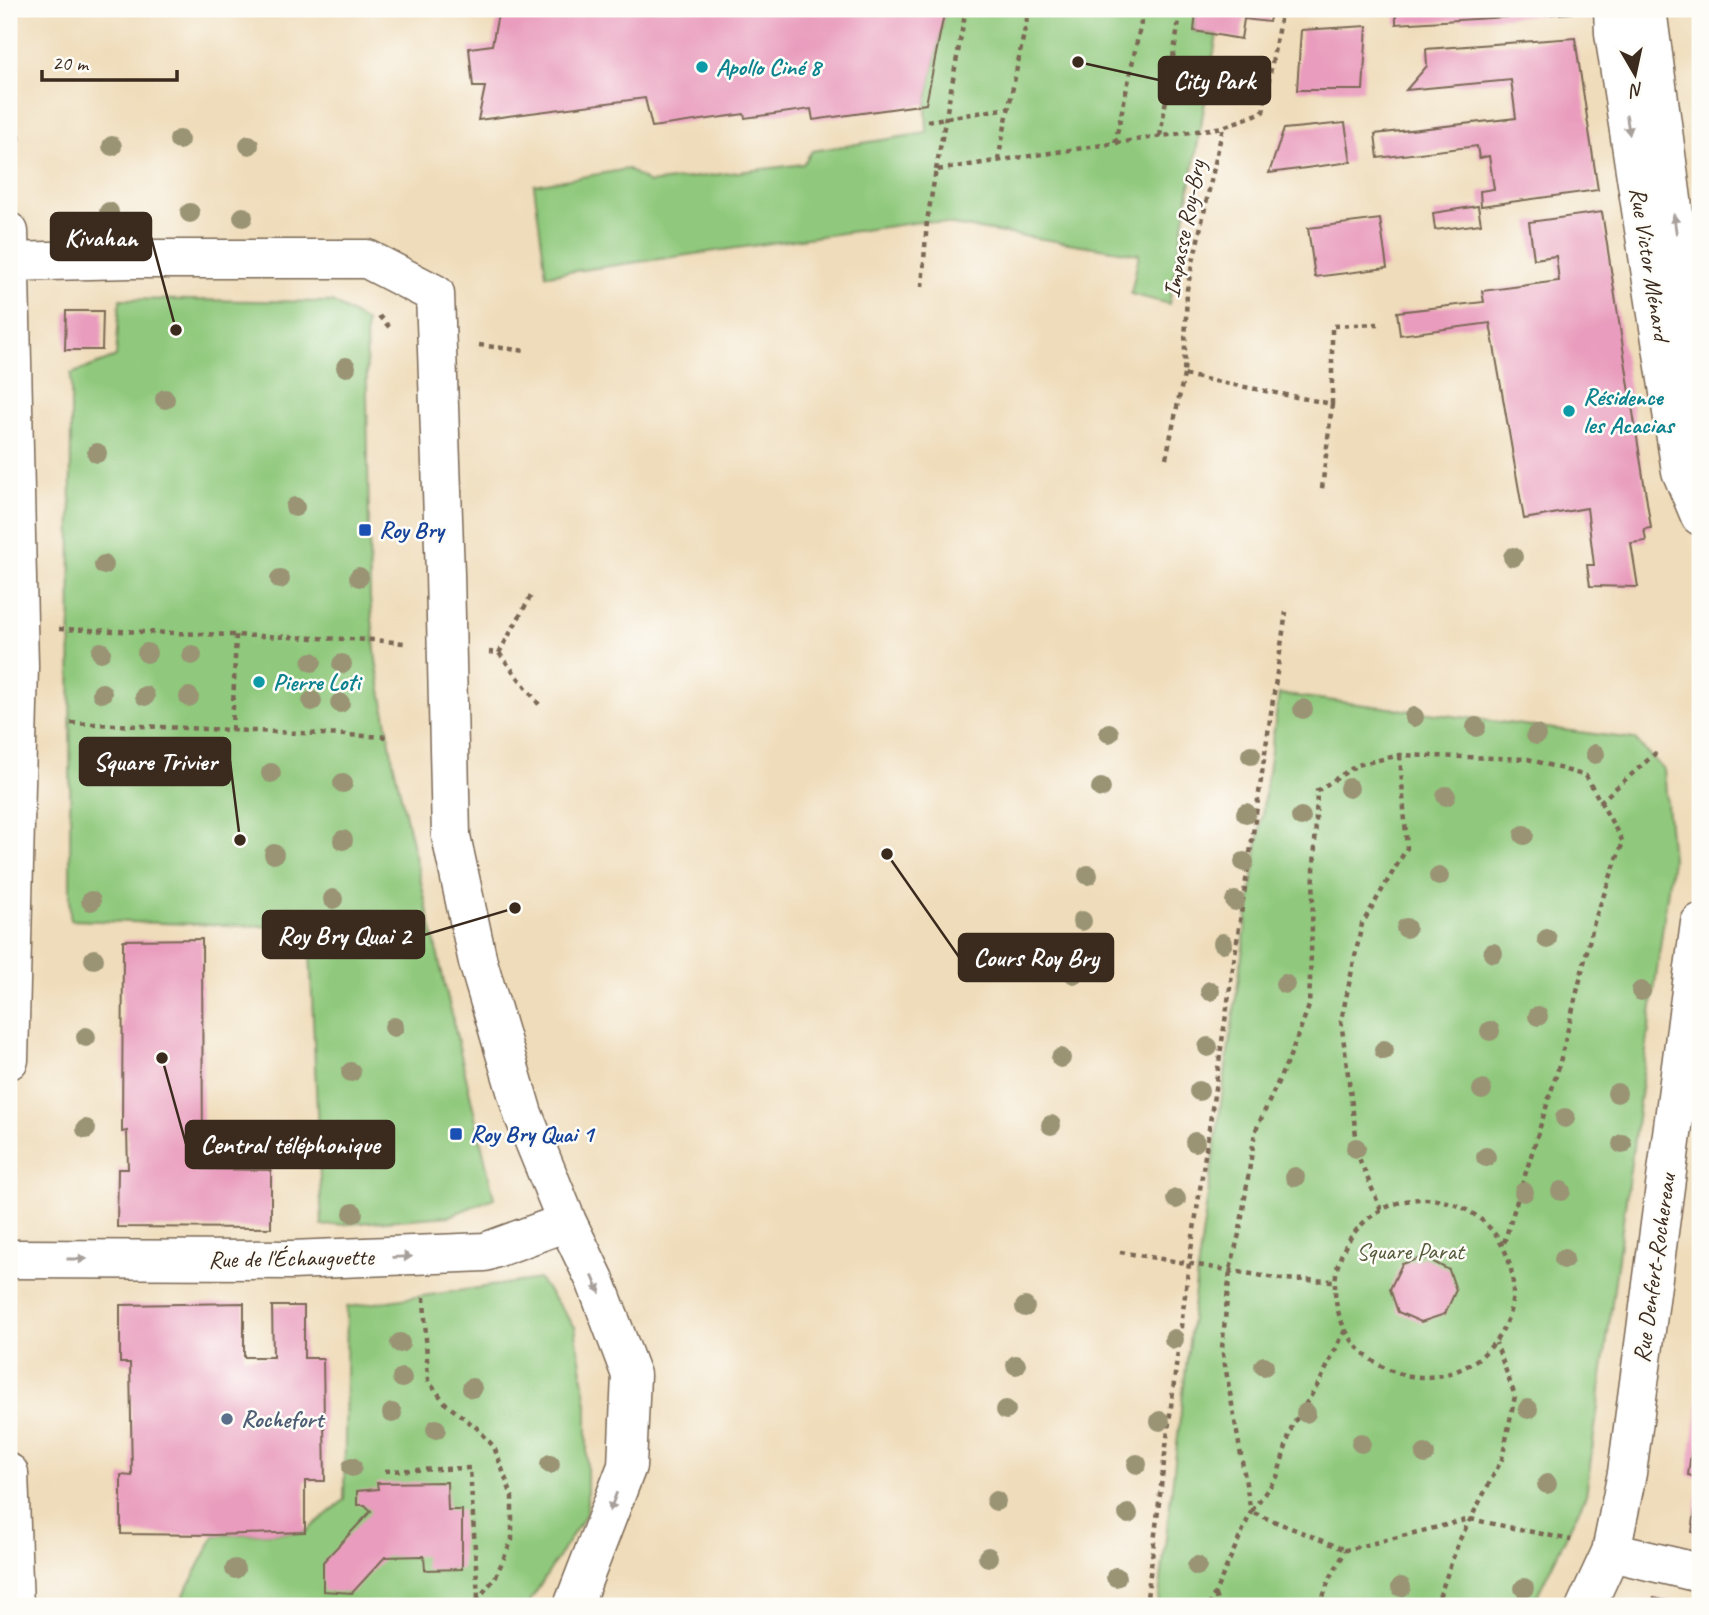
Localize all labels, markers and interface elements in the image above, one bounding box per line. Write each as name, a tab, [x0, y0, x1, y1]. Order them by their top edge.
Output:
scale bar	[42, 38, 177, 82]
north arrow	[1600, 38, 1670, 108]
text: 20 m	[52, 50, 90, 76]
place label: Apollo Ciné 8	[716, 52, 824, 82]
callout: City Park	[1159, 57, 1270, 104]
marker: Apollo Ciné 8	[694, 59, 710, 75]
text: City Park	[1173, 64, 1257, 97]
text: N	[1627, 77, 1645, 103]
one-way arrow	[1623, 114, 1634, 136]
street label: Impasse Roy-Bry	[1156, 156, 1212, 300]
street label: Rue Victor Ménard	[1623, 185, 1677, 346]
callout: Kivahan	[51, 213, 151, 260]
one-way arrow	[1669, 213, 1680, 235]
text: Kivahan	[65, 221, 140, 254]
place label: Résidence les Acacias	[1583, 382, 1676, 440]
marker: Résidence les Acacias	[1561, 403, 1577, 419]
place label: Roy Bry	[379, 515, 446, 545]
marker: Roy Bry	[357, 522, 373, 538]
place label: Pierre Loti	[273, 667, 363, 697]
marker: Pierre Loti	[251, 674, 267, 690]
callout: Square Trivier	[80, 738, 230, 785]
text: Square Trivier	[93, 745, 219, 778]
callout: Roy Bry Quai 2	[263, 911, 424, 958]
text: Roy Bry Quai 2	[277, 919, 413, 952]
callout: Cours Roy Bry	[959, 934, 1113, 981]
text: Cours Roy Bry	[973, 941, 1101, 974]
place label: Roy Bry Quai 1	[470, 1119, 597, 1149]
callout: Central téléphonique	[186, 1121, 394, 1168]
marker: Roy Bry Quai 1	[448, 1126, 464, 1142]
text: Central téléphonique	[200, 1128, 382, 1161]
street label: Rue Denfert-Rochereau	[1626, 1170, 1682, 1364]
park label: Square Parat	[1356, 1236, 1466, 1266]
street label: Rue de l'Échauguette	[208, 1242, 376, 1274]
one-way arrow	[392, 1251, 414, 1262]
one-way arrow	[66, 1253, 88, 1265]
one-way arrow	[591, 1273, 602, 1294]
place label: Rochefort	[241, 1404, 326, 1434]
marker: Rochefort	[219, 1411, 235, 1427]
one-way arrow	[607, 1492, 618, 1513]

